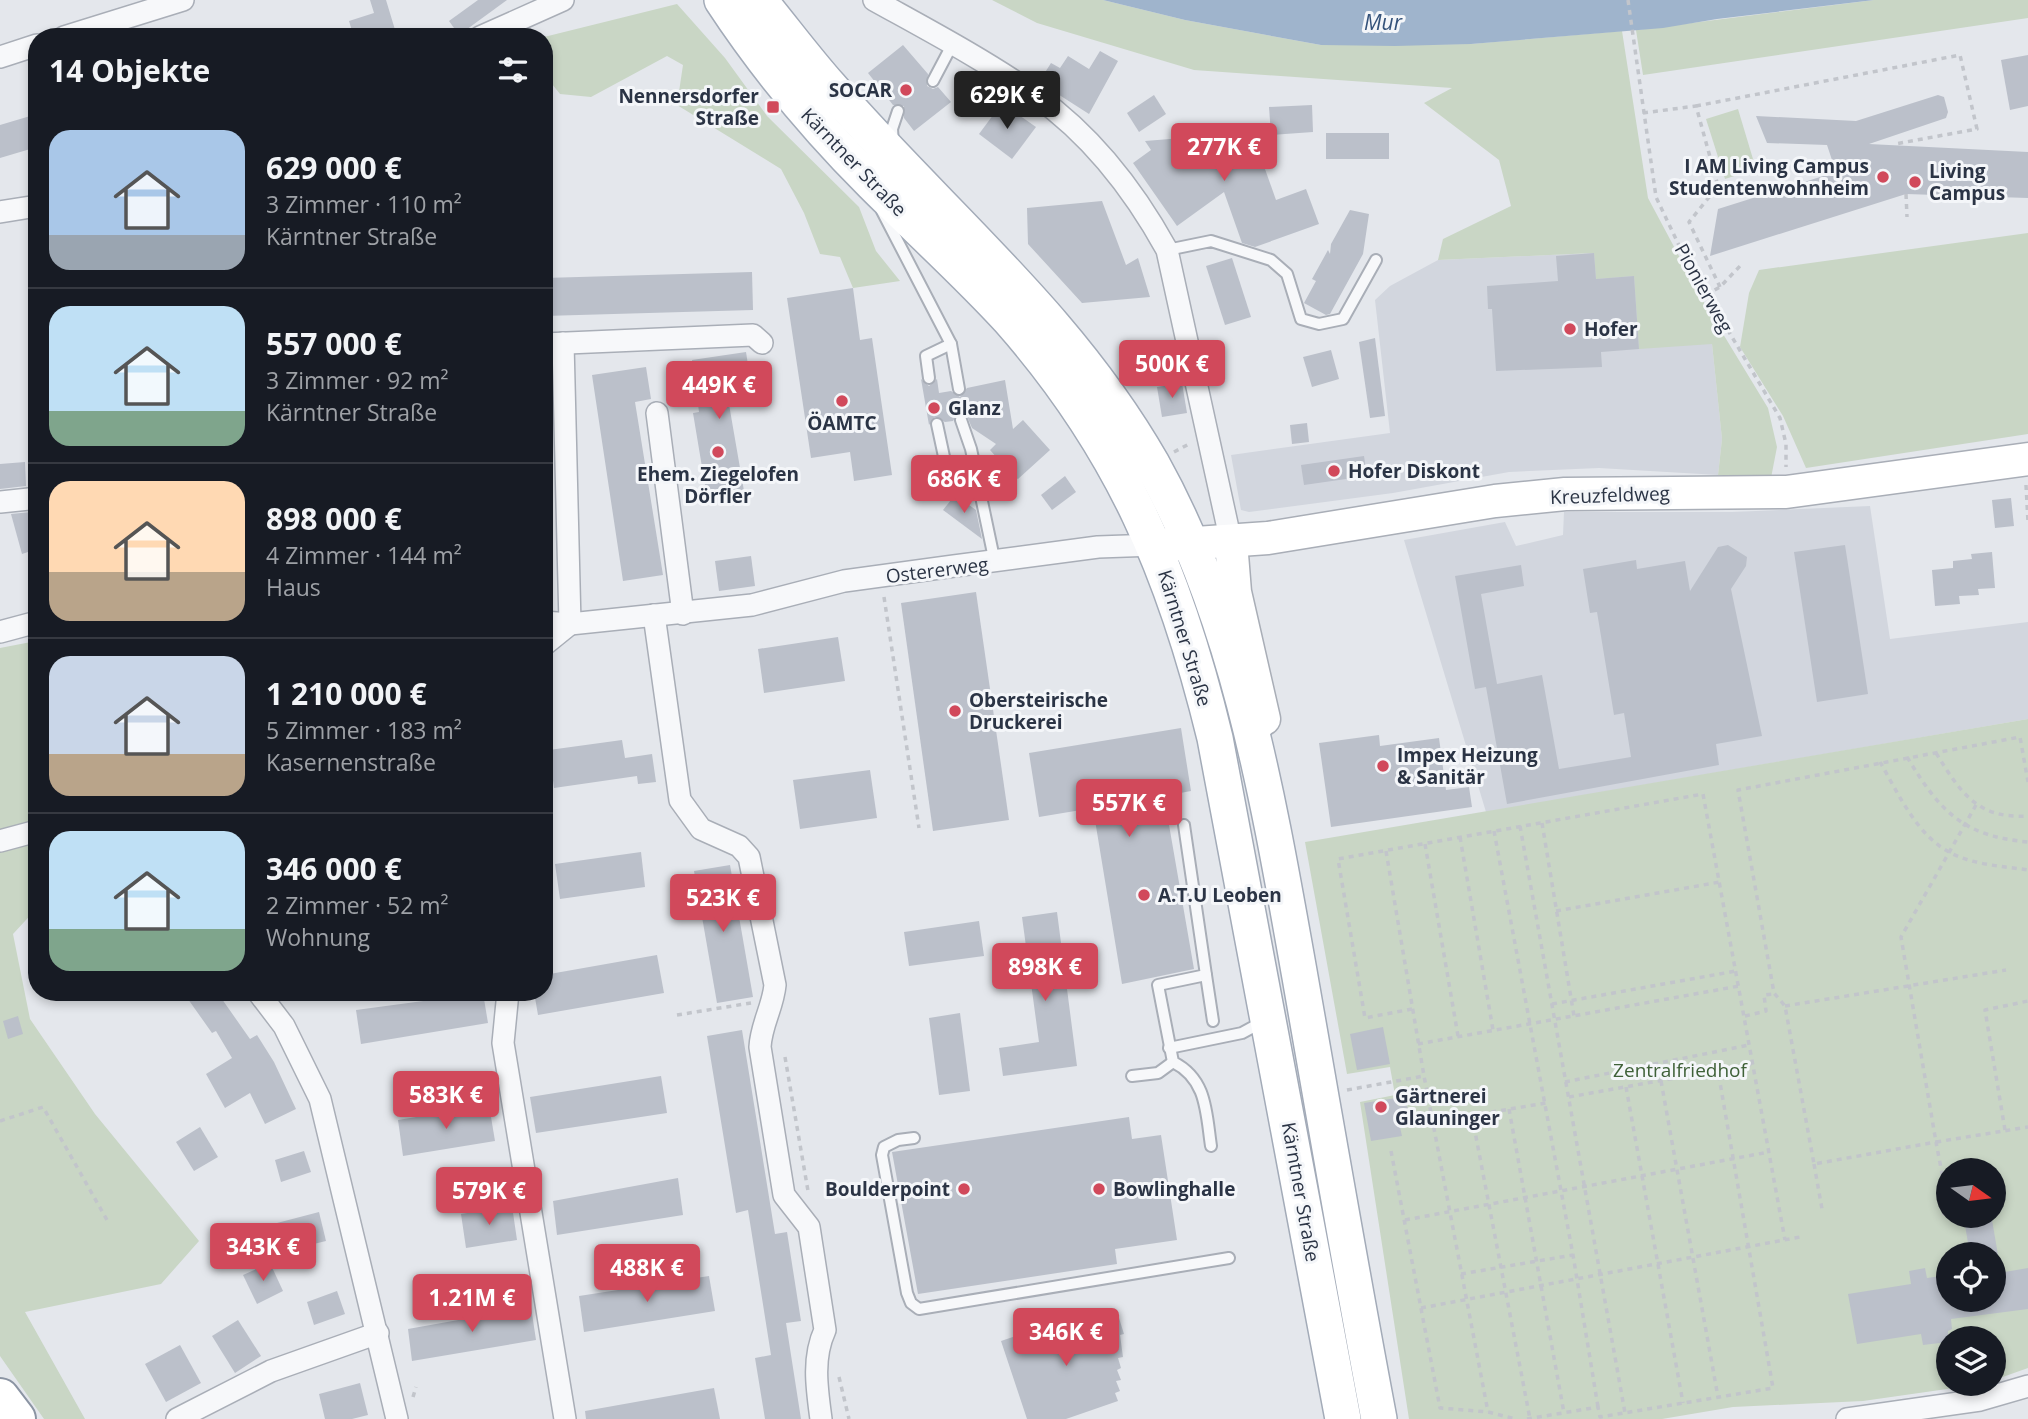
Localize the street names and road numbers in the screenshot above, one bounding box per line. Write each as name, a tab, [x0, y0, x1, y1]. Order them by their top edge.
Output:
street label: Kärntner Straße	[796, 102, 912, 222]
street label: Pionierweg	[1669, 239, 1739, 337]
street label: Kreuzfeldweg	[1550, 480, 1670, 510]
street label: Ostererweg	[884, 551, 990, 589]
street label: Kärntner Straße	[1152, 567, 1218, 709]
street label: Kärntner Straße	[1276, 1120, 1326, 1264]

